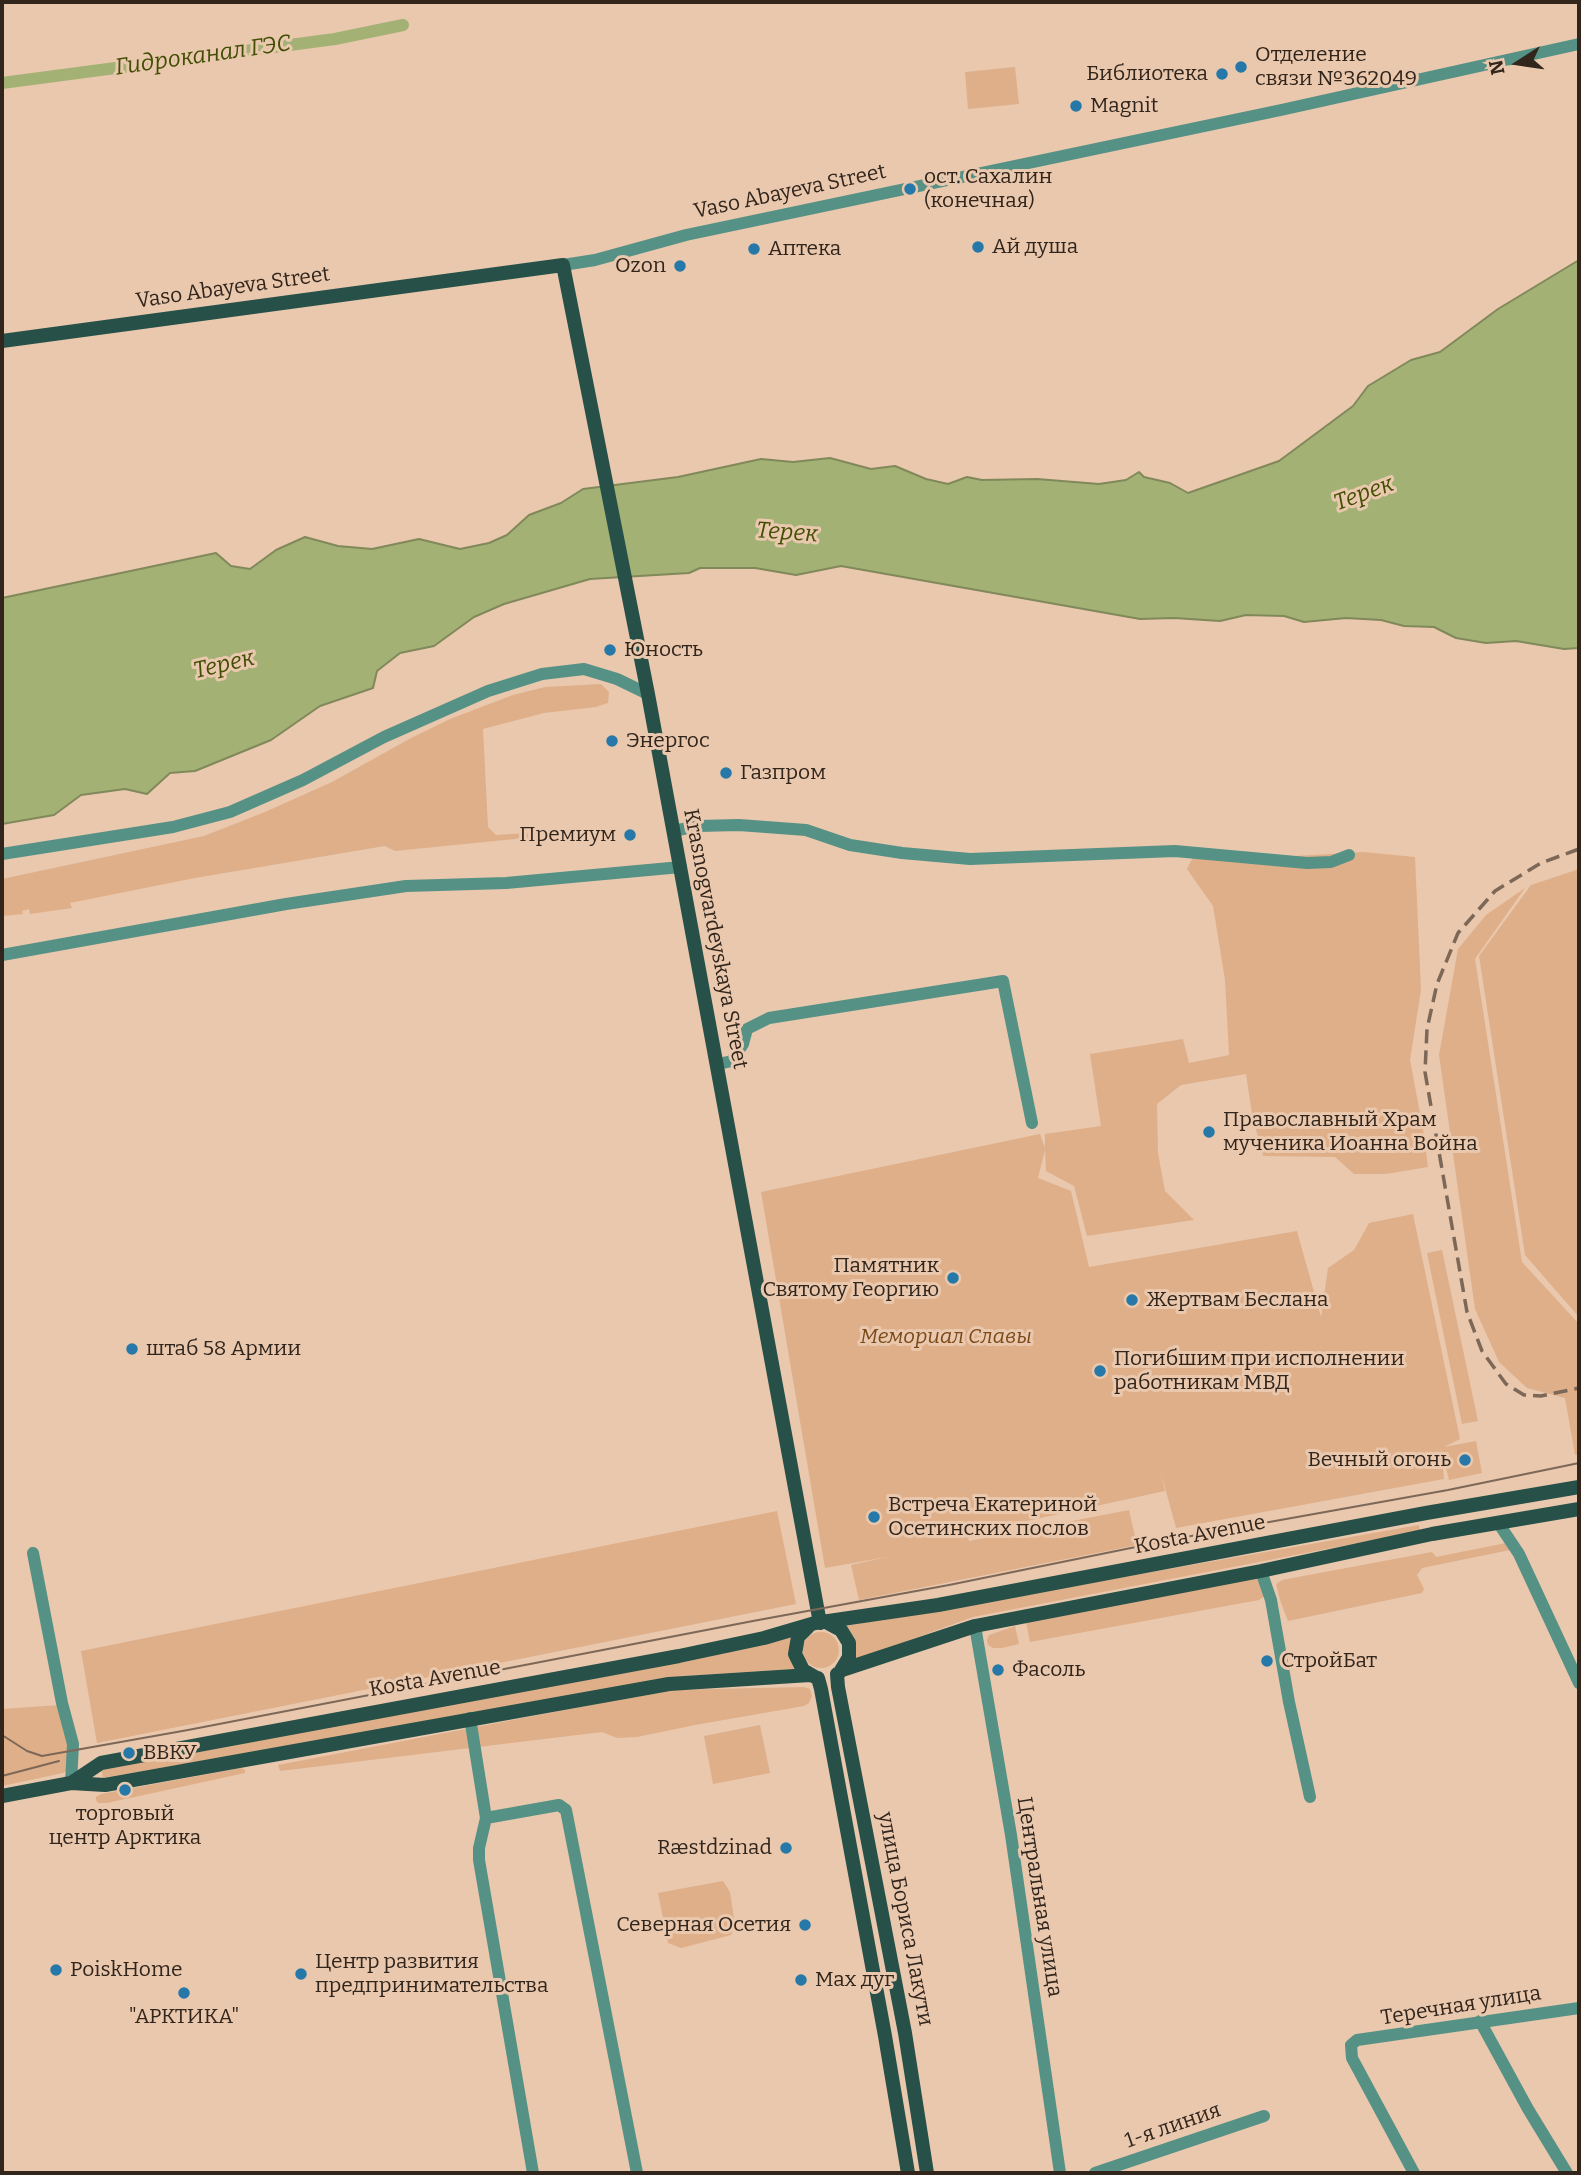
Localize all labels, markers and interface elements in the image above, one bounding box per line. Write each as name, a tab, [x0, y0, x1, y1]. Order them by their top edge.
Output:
north arrow	[1483, 28, 1553, 98]
water label: Гидроканал ГЭС	[113, 30, 293, 82]
place label: Отделение связи №362049	[1255, 42, 1417, 92]
text: N	[1484, 58, 1510, 77]
marker: Отделение связи №362049	[1233, 59, 1249, 75]
place label: Библиотека	[1086, 61, 1208, 87]
marker: Библиотека	[1214, 66, 1230, 82]
place label: Magnit	[1090, 93, 1158, 119]
marker: Magnit	[1068, 98, 1084, 114]
street label: Vaso Abayeva Street	[692, 159, 888, 225]
place label: ост. Сахалин (конечная)	[924, 164, 1052, 214]
marker: ост. Сахалин (конечная)	[902, 181, 918, 197]
place label: Ай душа	[992, 234, 1078, 260]
place label: Аптека	[768, 236, 841, 262]
marker: Ай душа	[970, 239, 986, 255]
marker: Аптека	[746, 241, 762, 257]
place label: Ozon	[615, 253, 666, 279]
marker: Ozon	[672, 258, 688, 274]
street label: Vaso Abayeva Street	[134, 262, 332, 314]
water label: Терек	[1330, 471, 1398, 517]
water label: Терек	[755, 517, 819, 549]
place label: Юность	[624, 637, 703, 663]
marker: Юность	[602, 642, 618, 658]
water label: Терек	[191, 645, 257, 685]
place label: Энергос	[626, 728, 710, 754]
marker: Энергос	[604, 733, 620, 749]
place label: Газпром	[740, 760, 826, 786]
marker: Газпром	[718, 765, 734, 781]
street label: Krasnogvardeyskaya Street	[677, 807, 753, 1071]
place label: Премиум	[519, 822, 616, 848]
marker: Премиум	[622, 827, 638, 843]
place label: Православный Храм мученика Иоанна Война	[1223, 1107, 1478, 1157]
marker: Православный Храм мученика Иоанна Война	[1201, 1124, 1217, 1140]
place label: Памятник Святому Георгию	[763, 1253, 939, 1303]
marker: Памятник Святому Георгию	[945, 1270, 961, 1286]
place label: Жертвам Беслана	[1146, 1287, 1329, 1313]
marker: Жертвам Беслана	[1124, 1292, 1140, 1308]
park label: Мемориал Славы	[860, 1324, 1032, 1350]
place label: штаб 58 Армии	[146, 1336, 301, 1362]
marker: штаб 58 Армии	[124, 1341, 140, 1357]
place label: Погибшим при исполнении работникам МВД	[1114, 1346, 1404, 1396]
marker: Погибшим при исполнении работникам МВД	[1092, 1363, 1108, 1379]
place label: Вечный огонь	[1307, 1447, 1451, 1473]
marker: Вечный огонь	[1457, 1452, 1473, 1468]
place label: Встреча Екатериной Осетинских послов	[888, 1492, 1097, 1542]
marker: Встреча Екатериной Осетинских послов	[866, 1509, 882, 1525]
street label: Kosta Avenue	[1132, 1510, 1268, 1560]
place label: СтройБат	[1281, 1648, 1377, 1674]
marker: СтройБат	[1259, 1653, 1275, 1669]
street label: Kosta Avenue	[367, 1655, 503, 1703]
place label: Фасоль	[1012, 1657, 1085, 1683]
marker: Фасоль	[990, 1662, 1006, 1678]
place label: ВВКУ	[143, 1740, 197, 1766]
marker: ВВКУ	[121, 1745, 137, 1761]
marker: торговый центр Арктика	[117, 1782, 133, 1798]
street label: Центральная улица	[1011, 1795, 1067, 1999]
place label: торговый центр Арктика	[49, 1801, 201, 1851]
street label: улица Бориса Лакути	[872, 1810, 938, 2028]
place label: Ræstdzinad	[657, 1835, 772, 1861]
marker: Ræstdzinad	[778, 1840, 794, 1856]
place label: Северная Осетия	[616, 1912, 791, 1938]
marker: Северная Осетия	[797, 1917, 813, 1933]
place label: Центр развития предпринимательства	[315, 1949, 548, 1999]
place label: PoiskHome	[70, 1957, 182, 1983]
marker: PoiskHome	[48, 1962, 64, 1978]
marker: Центр развития предпринимательства	[293, 1966, 309, 1982]
place label: Мах дуг	[815, 1967, 894, 1993]
marker: Мах дуг	[793, 1972, 809, 1988]
street label: Теречная улица	[1379, 1981, 1543, 2031]
marker: "АРКТИКА"	[176, 1985, 192, 2001]
place label: "АРКТИКА"	[129, 2004, 239, 2030]
street label: 1-я линия	[1122, 2098, 1224, 2154]

